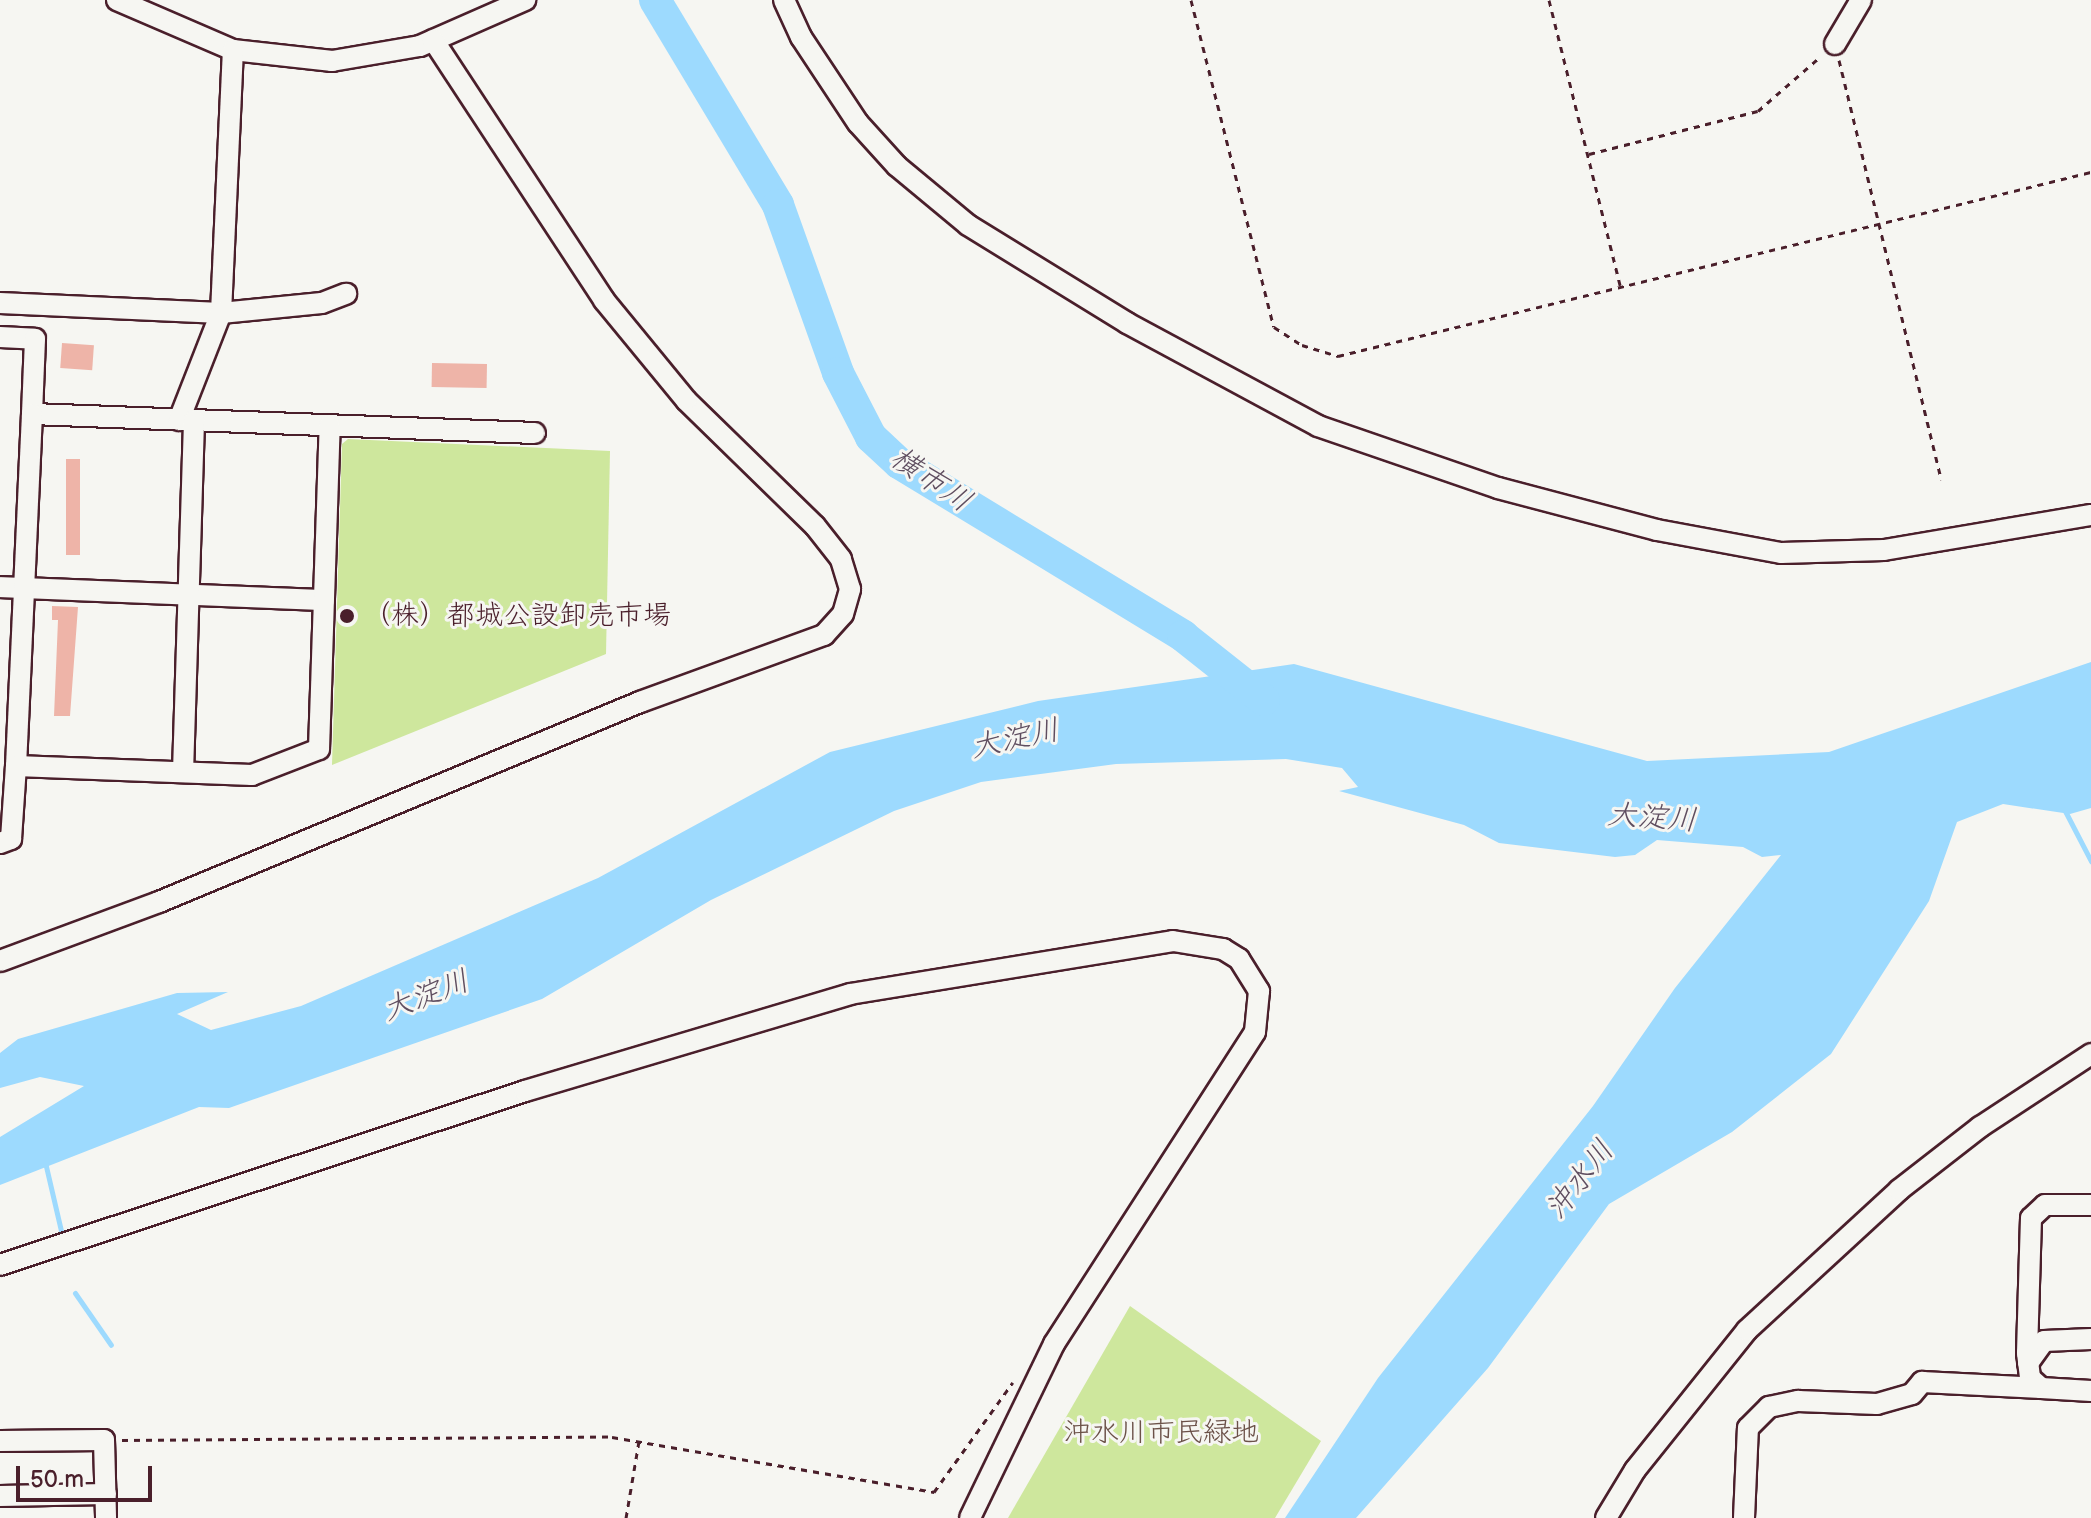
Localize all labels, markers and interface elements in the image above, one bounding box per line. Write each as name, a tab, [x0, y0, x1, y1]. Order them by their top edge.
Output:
water label: 横市川	[884, 440, 978, 520]
place label: （株）都城公設卸売市場	[363, 599, 671, 633]
marker: （株）都城公設卸売市場	[338, 607, 356, 625]
water label: 大淀川	[967, 712, 1063, 766]
water label: 大淀川	[1606, 797, 1698, 839]
water label: 大淀川	[378, 963, 474, 1029]
water label: 沖水川	[1538, 1133, 1622, 1227]
park label: 沖水川市民緑地	[1063, 1416, 1259, 1450]
scale bar	[20, 1450, 156, 1500]
text: 50 m	[30, 1465, 84, 1494]

